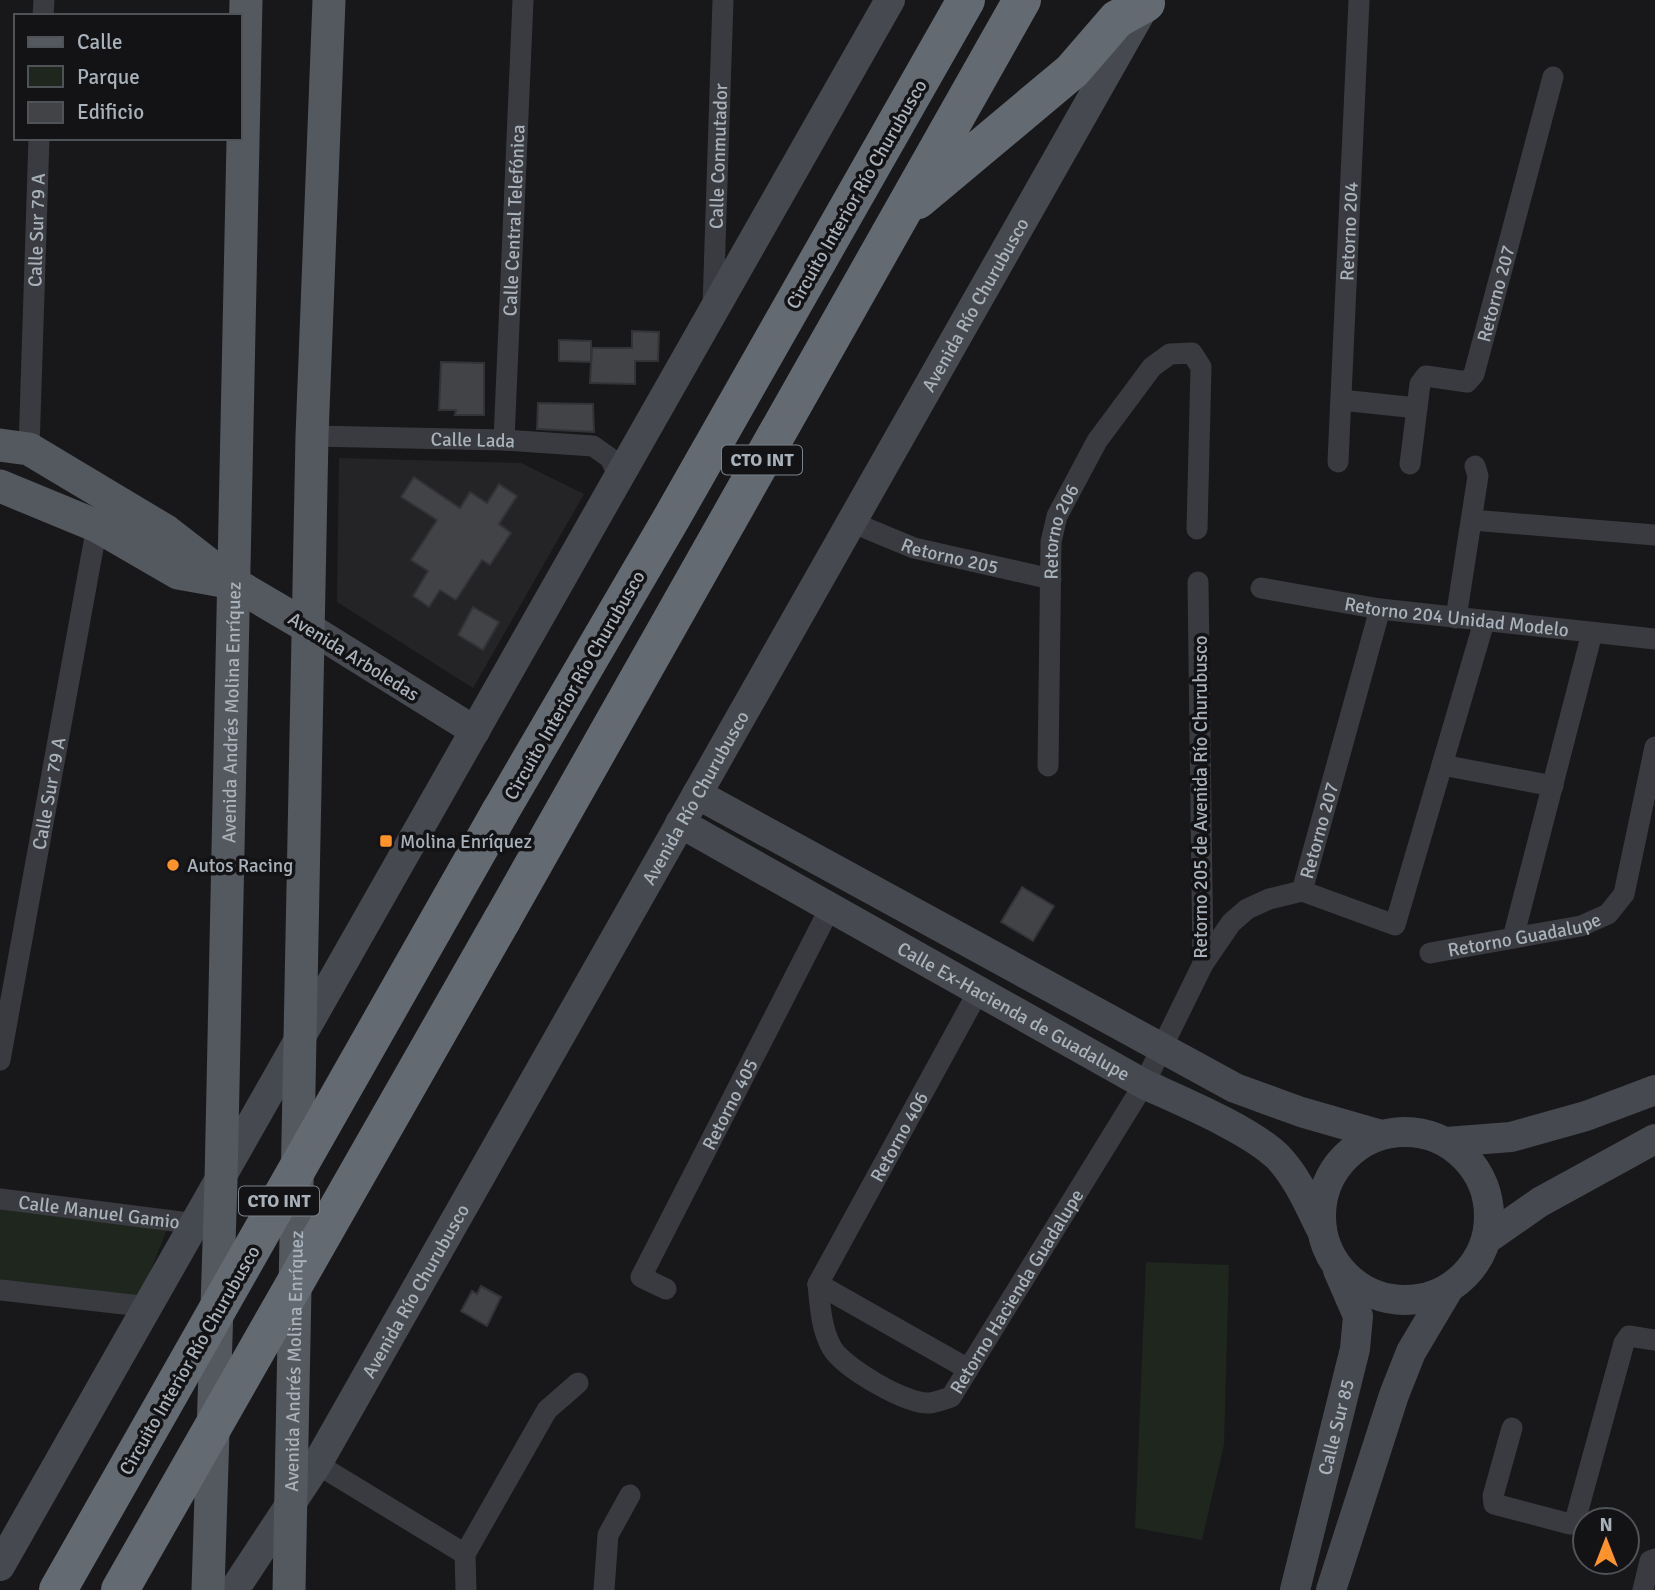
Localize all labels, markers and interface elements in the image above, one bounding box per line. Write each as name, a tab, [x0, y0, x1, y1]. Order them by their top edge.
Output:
legend	[14, 14, 242, 140]
text: Calle	[77, 29, 123, 55]
text: Parque	[77, 64, 140, 90]
street label: Circuito Interior Río Churubusco	[781, 75, 933, 314]
street label: Calle Conmutador	[705, 83, 733, 229]
text: Edificio	[77, 99, 144, 125]
street label: Calle Central Telefónica	[498, 124, 531, 317]
street label: Calle Sur 79 A	[23, 172, 51, 287]
street label: Retorno 204	[1335, 181, 1364, 281]
street label: Avenida Río Churubusco	[917, 214, 1035, 396]
street label: Retorno 207	[1472, 243, 1521, 345]
street label: Calle Lada	[430, 427, 516, 454]
road number: CTO INT	[722, 446, 802, 474]
street label: Retorno 206	[1039, 480, 1085, 580]
street label: Retorno 205	[897, 533, 1001, 580]
street label: Circuito Interior Río Churubusco	[499, 566, 651, 805]
street label: Avenida Andrés Molina Enríquez	[217, 581, 247, 843]
street label: Retorno 204 Unidad Modelo	[1343, 592, 1570, 643]
street label: Avenida Arboledas	[283, 607, 423, 707]
street label: Retorno 205 de Avenida Río Churubusco	[1189, 635, 1213, 959]
street label: Avenida Río Churubusco	[637, 707, 755, 890]
street label: Calle Sur 79 A	[27, 735, 71, 852]
street label: Retorno 207	[1295, 779, 1345, 882]
place label: Molina Enríquez	[400, 830, 532, 854]
marker: Molina Enríquez	[378, 833, 394, 849]
place label: Autos Racing	[187, 854, 293, 878]
marker: Autos Racing	[165, 857, 181, 873]
street label: Retorno Guadalupe	[1446, 908, 1605, 963]
street label: Calle Ex-Hacienda de Guadalupe	[893, 937, 1134, 1087]
street label: Retorno 405	[697, 1055, 764, 1154]
street label: Retorno 406	[865, 1088, 934, 1186]
street label: Retorno Hacienda Guadalupe	[945, 1185, 1089, 1399]
road number: CTO INT	[239, 1186, 319, 1216]
street label: Calle Manuel Gamio	[17, 1190, 181, 1235]
street label: Avenida Río Churubusco	[357, 1200, 475, 1383]
street label: Avenida Andrés Molina Enríquez	[280, 1230, 309, 1492]
street label: Circuito Interior Río Churubusco	[114, 1241, 266, 1480]
street label: Calle Sur 85	[1313, 1377, 1360, 1478]
north arrow	[1571, 1506, 1641, 1576]
text: N	[1599, 1513, 1613, 1537]

